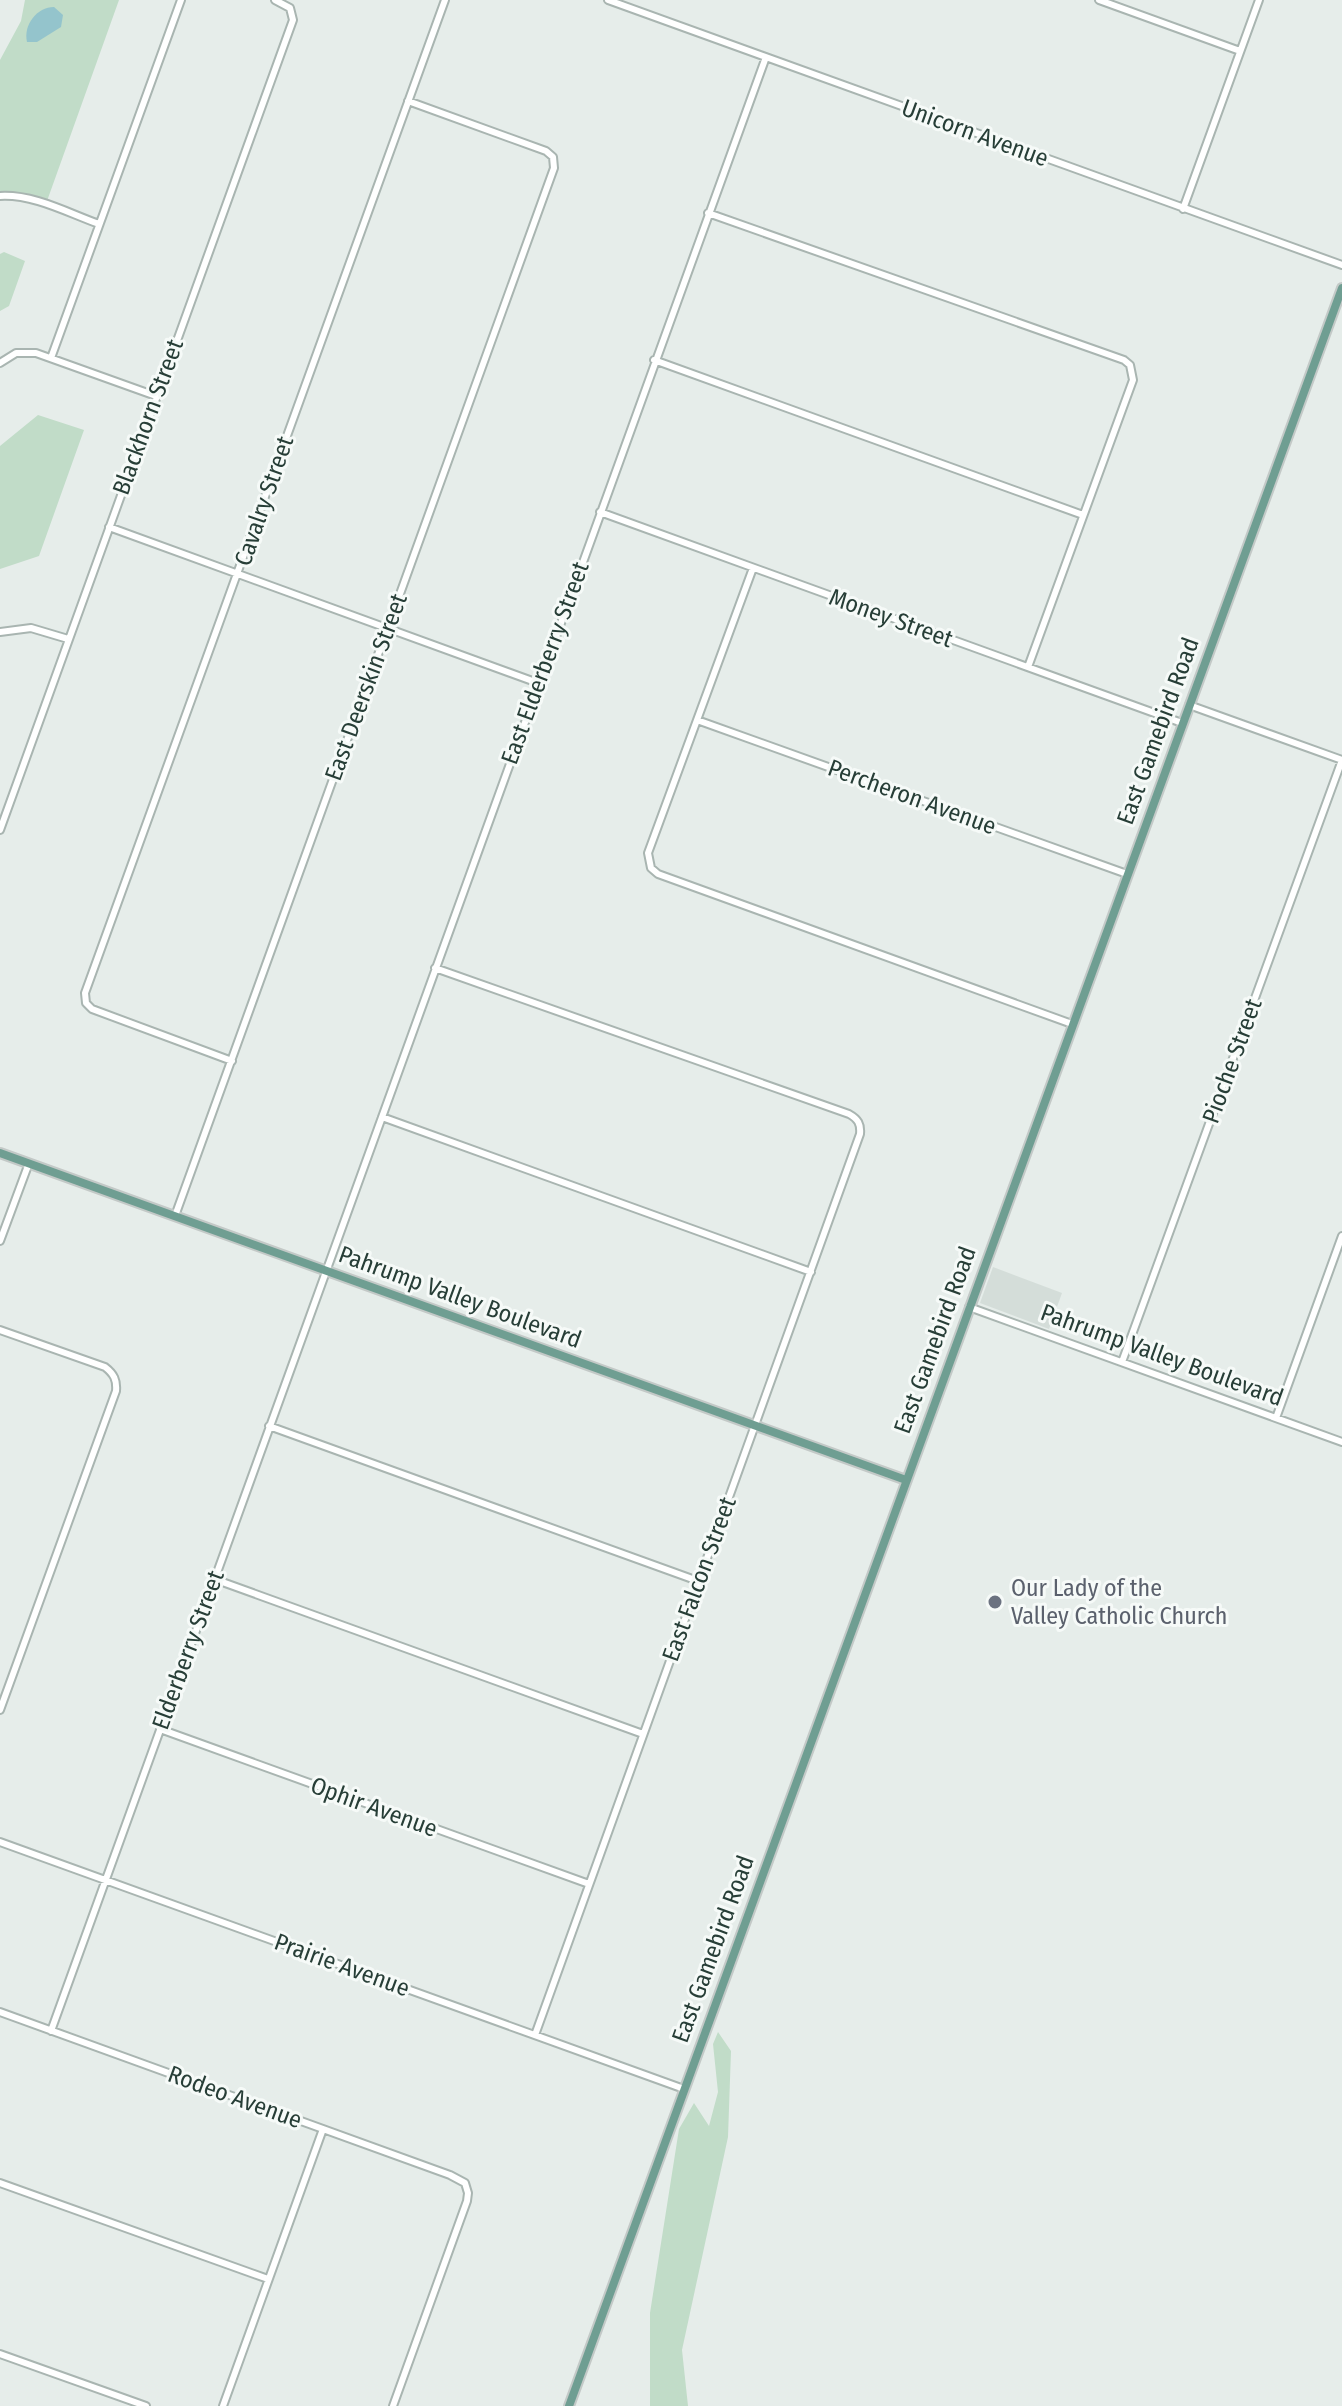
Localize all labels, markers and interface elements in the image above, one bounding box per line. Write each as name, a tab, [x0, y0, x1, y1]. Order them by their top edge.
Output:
street label: Unicorn Avenue	[898, 94, 1052, 172]
street label: Blackhorn Street	[107, 335, 189, 499]
street label: Cavalry Street	[229, 432, 299, 570]
street label: East Elderberry Street	[495, 558, 595, 768]
street label: Money Street	[825, 583, 957, 653]
street label: East Deerskin Street	[319, 590, 413, 784]
street label: East Gamebird Road	[1111, 634, 1205, 828]
street label: Percheron Avenue	[824, 754, 1000, 840]
street label: Pioche Street	[1197, 995, 1268, 1127]
street label: Pahrump Valley Boulevard	[335, 1240, 585, 1354]
street label: East Gamebird Road	[888, 1243, 982, 1437]
street label: Pahrump Valley Boulevard	[1037, 1298, 1287, 1412]
street label: East Falcon Street	[656, 1493, 742, 1665]
street label: Elderberry Street	[146, 1567, 230, 1733]
place label: Our Lady of the Valley Catholic Church	[1011, 1574, 1227, 1630]
marker: Our Lady of the Valley Catholic Church	[986, 1593, 1004, 1611]
street label: Ophir Avenue	[307, 1771, 441, 1843]
street label: East Gamebird Road	[666, 1852, 760, 2046]
street label: Prairie Avenue	[271, 1928, 413, 2002]
street label: Rodeo Avenue	[164, 2060, 306, 2134]

